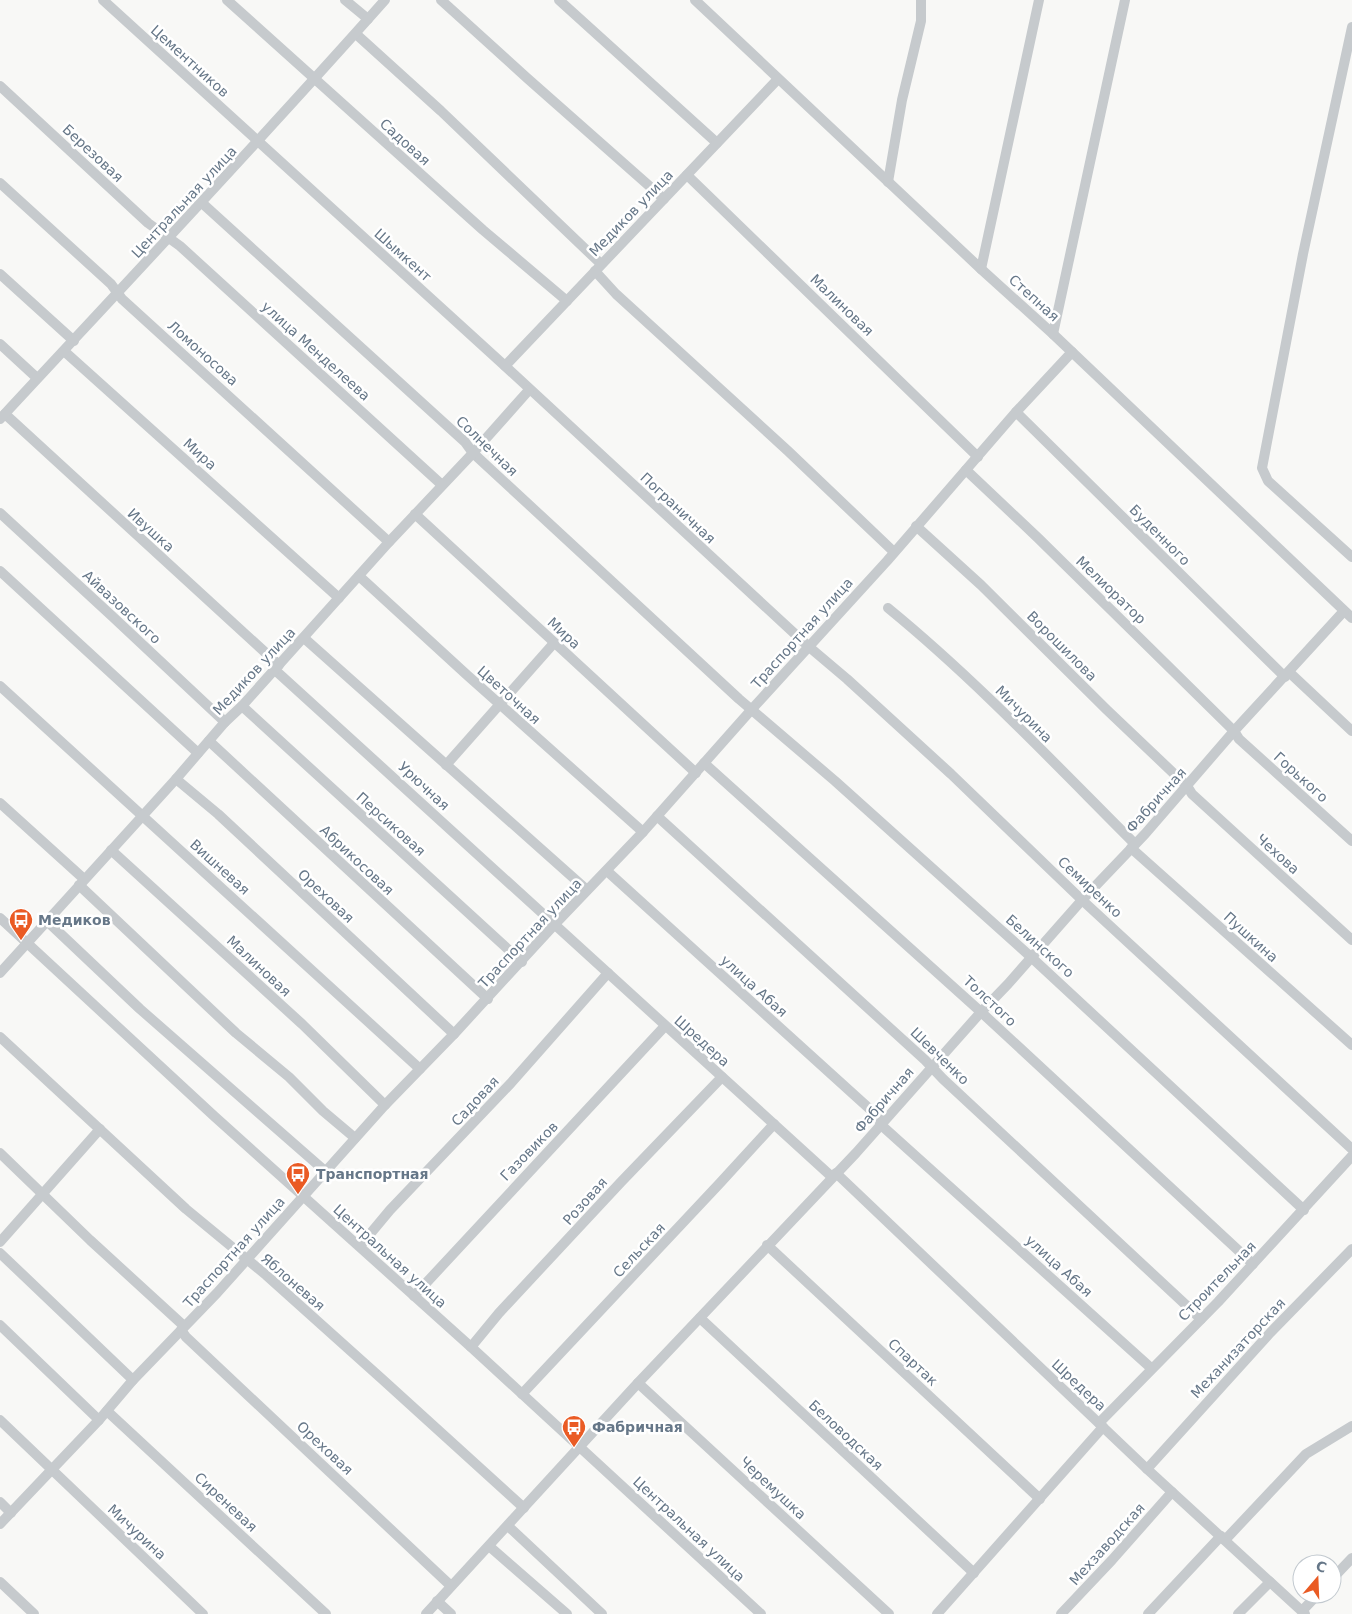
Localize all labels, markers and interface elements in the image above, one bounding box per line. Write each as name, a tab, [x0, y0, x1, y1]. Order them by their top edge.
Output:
street label: Цементников	[148, 22, 232, 100]
street label: Садовая	[377, 115, 433, 169]
street label: Березовая	[59, 121, 127, 185]
street label: Центральная улица	[128, 143, 240, 261]
street label: Медиков улица	[586, 167, 676, 259]
street label: Шымкент	[371, 225, 435, 285]
street label: Малиновая	[807, 271, 877, 339]
street label: Степная	[1006, 271, 1062, 325]
street label: улица Менделеева	[259, 298, 373, 404]
street label: Ломоносова	[165, 317, 241, 389]
street label: Солнечная	[453, 413, 521, 479]
street label: Мира	[180, 435, 220, 473]
street label: Пограничная	[637, 469, 719, 547]
street label: Буденного	[1126, 501, 1194, 569]
street label: Ивушка	[125, 505, 177, 555]
street label: Мелиоратор	[1073, 553, 1149, 627]
street label: Айвазовского	[80, 567, 164, 647]
street label: Траспортная улица	[747, 574, 856, 692]
street label: Ворошилова	[1024, 608, 1100, 684]
street label: Мира	[544, 614, 584, 652]
street label: Медиков улица	[209, 624, 299, 718]
street label: Цветочная	[474, 663, 544, 727]
street label: Мичурина	[992, 682, 1056, 746]
street label: Горького	[1271, 749, 1331, 805]
street label: Урючная	[395, 758, 453, 814]
street label: Фабричная	[1123, 764, 1189, 836]
street label: Персиковая	[353, 789, 429, 859]
street label: Абрикосовая	[317, 822, 397, 898]
street label: Чехова	[1253, 831, 1303, 877]
street label: Вишневая	[187, 836, 253, 898]
street label: Семиренко	[1055, 853, 1125, 921]
street label: Ореховая	[295, 866, 357, 926]
street label: Траспортная улица	[475, 875, 585, 992]
bus stop icon: Медиков	[8, 907, 34, 941]
street label: Пушкина	[1221, 909, 1281, 965]
street label: Белинского	[1003, 911, 1077, 981]
place label: Медиков	[38, 912, 111, 928]
street label: Малиновая	[224, 932, 294, 1000]
street label: улица Абая	[717, 952, 791, 1020]
street label: Толстого	[960, 972, 1020, 1029]
street label: Шредера	[671, 1012, 733, 1070]
street label: Шевченко	[908, 1024, 972, 1088]
street label: Фабричная	[851, 1064, 917, 1136]
street label: Садовая	[448, 1073, 502, 1129]
street label: Газовиков	[497, 1118, 561, 1184]
bus stop icon: Транспортная	[285, 1161, 311, 1195]
place label: Транспортная	[316, 1166, 429, 1182]
street label: Розовая	[560, 1174, 610, 1228]
street label: Траспортная улица	[179, 1193, 288, 1311]
street label: Центральная улица	[330, 1201, 450, 1311]
street label: Сельская	[610, 1219, 668, 1281]
street label: улица Абая	[1022, 1232, 1096, 1300]
street label: Строительная	[1175, 1238, 1259, 1324]
street label: Яблоневая	[258, 1250, 328, 1314]
street label: Механизаторская	[1188, 1295, 1288, 1401]
street label: Спартак	[885, 1335, 941, 1389]
street label: Шредера	[1049, 1356, 1109, 1414]
street label: Беловодская	[806, 1397, 886, 1473]
bus stop icon: Фабричная	[561, 1414, 587, 1448]
street label: Ореховая	[294, 1418, 356, 1478]
place label: Фабричная	[592, 1419, 683, 1435]
street label: Черемушка	[737, 1453, 809, 1523]
street label: Сиреневая	[192, 1469, 260, 1535]
street label: Центральная улица	[630, 1473, 748, 1585]
street label: Мехзаводская	[1066, 1500, 1148, 1588]
street label: Мичурина	[105, 1501, 169, 1563]
north arrow	[1292, 1554, 1342, 1604]
text: С	[1314, 1557, 1329, 1576]

